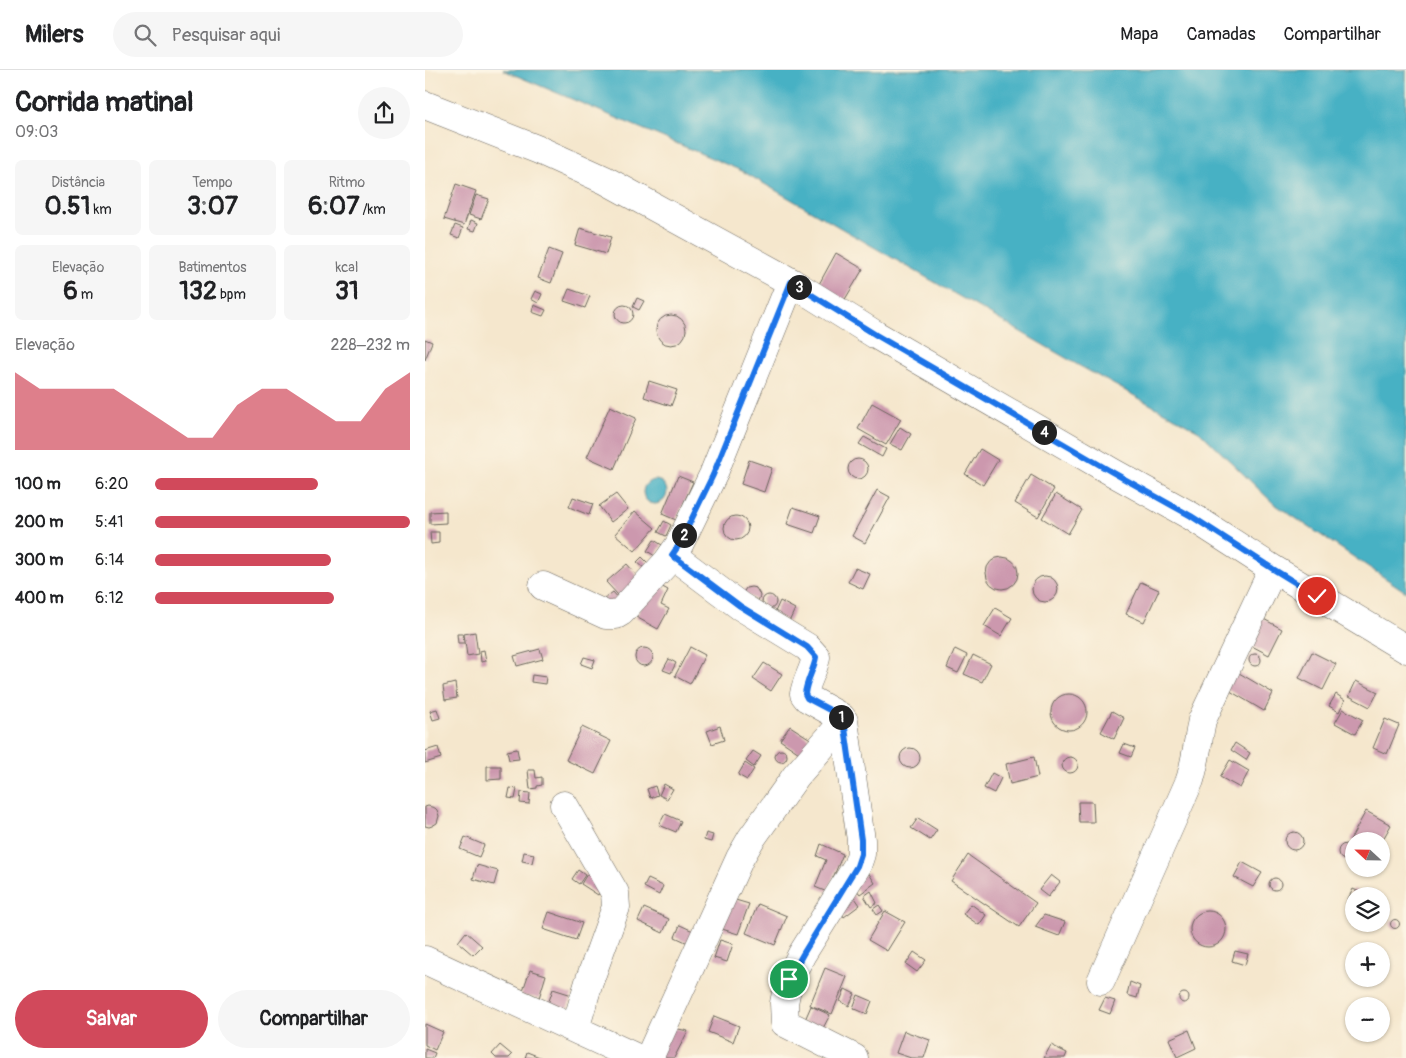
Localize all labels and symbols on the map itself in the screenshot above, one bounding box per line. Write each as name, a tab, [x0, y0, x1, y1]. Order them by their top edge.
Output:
pin: 3	[787, 274, 811, 300]
pin: 4	[1031, 420, 1057, 444]
pin: 2	[671, 522, 697, 548]
pin	[1296, 575, 1338, 617]
pin: 1	[829, 704, 853, 730]
north arrow	[1345, 832, 1390, 878]
pin	[768, 958, 810, 1000]

